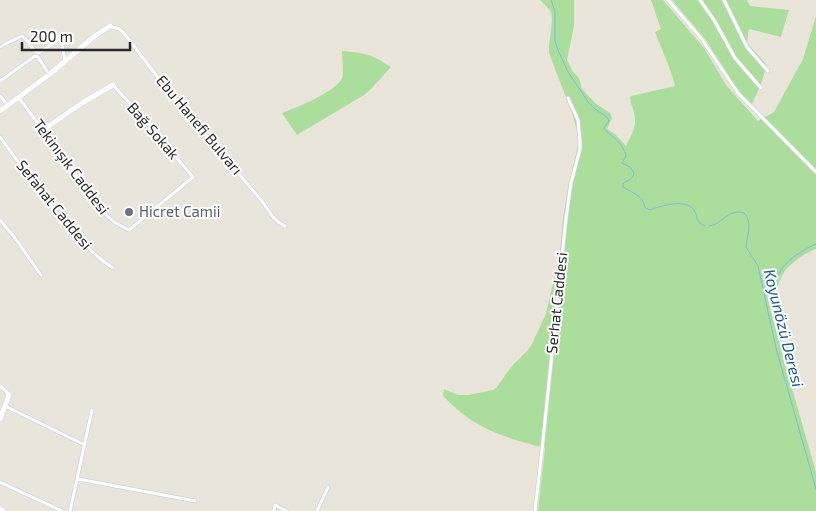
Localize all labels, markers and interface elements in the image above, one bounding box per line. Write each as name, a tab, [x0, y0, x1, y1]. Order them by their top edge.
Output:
scale bar	[22, 20, 130, 52]
text: 200 m	[30, 27, 73, 45]
street label: Ebu Hanefi Bulvarı	[153, 71, 247, 178]
street label: Bağ Sokak	[124, 98, 184, 163]
street label: Tekinışık Caddesi	[29, 115, 113, 218]
street label: Sefahat Caddesi	[13, 156, 96, 253]
place label: Hicret Camii	[139, 202, 220, 220]
marker: Hicret Camii	[123, 206, 135, 218]
street label: Serhat Caddesi	[542, 251, 570, 354]
water label: Koyunözü Deresi	[760, 267, 808, 389]

